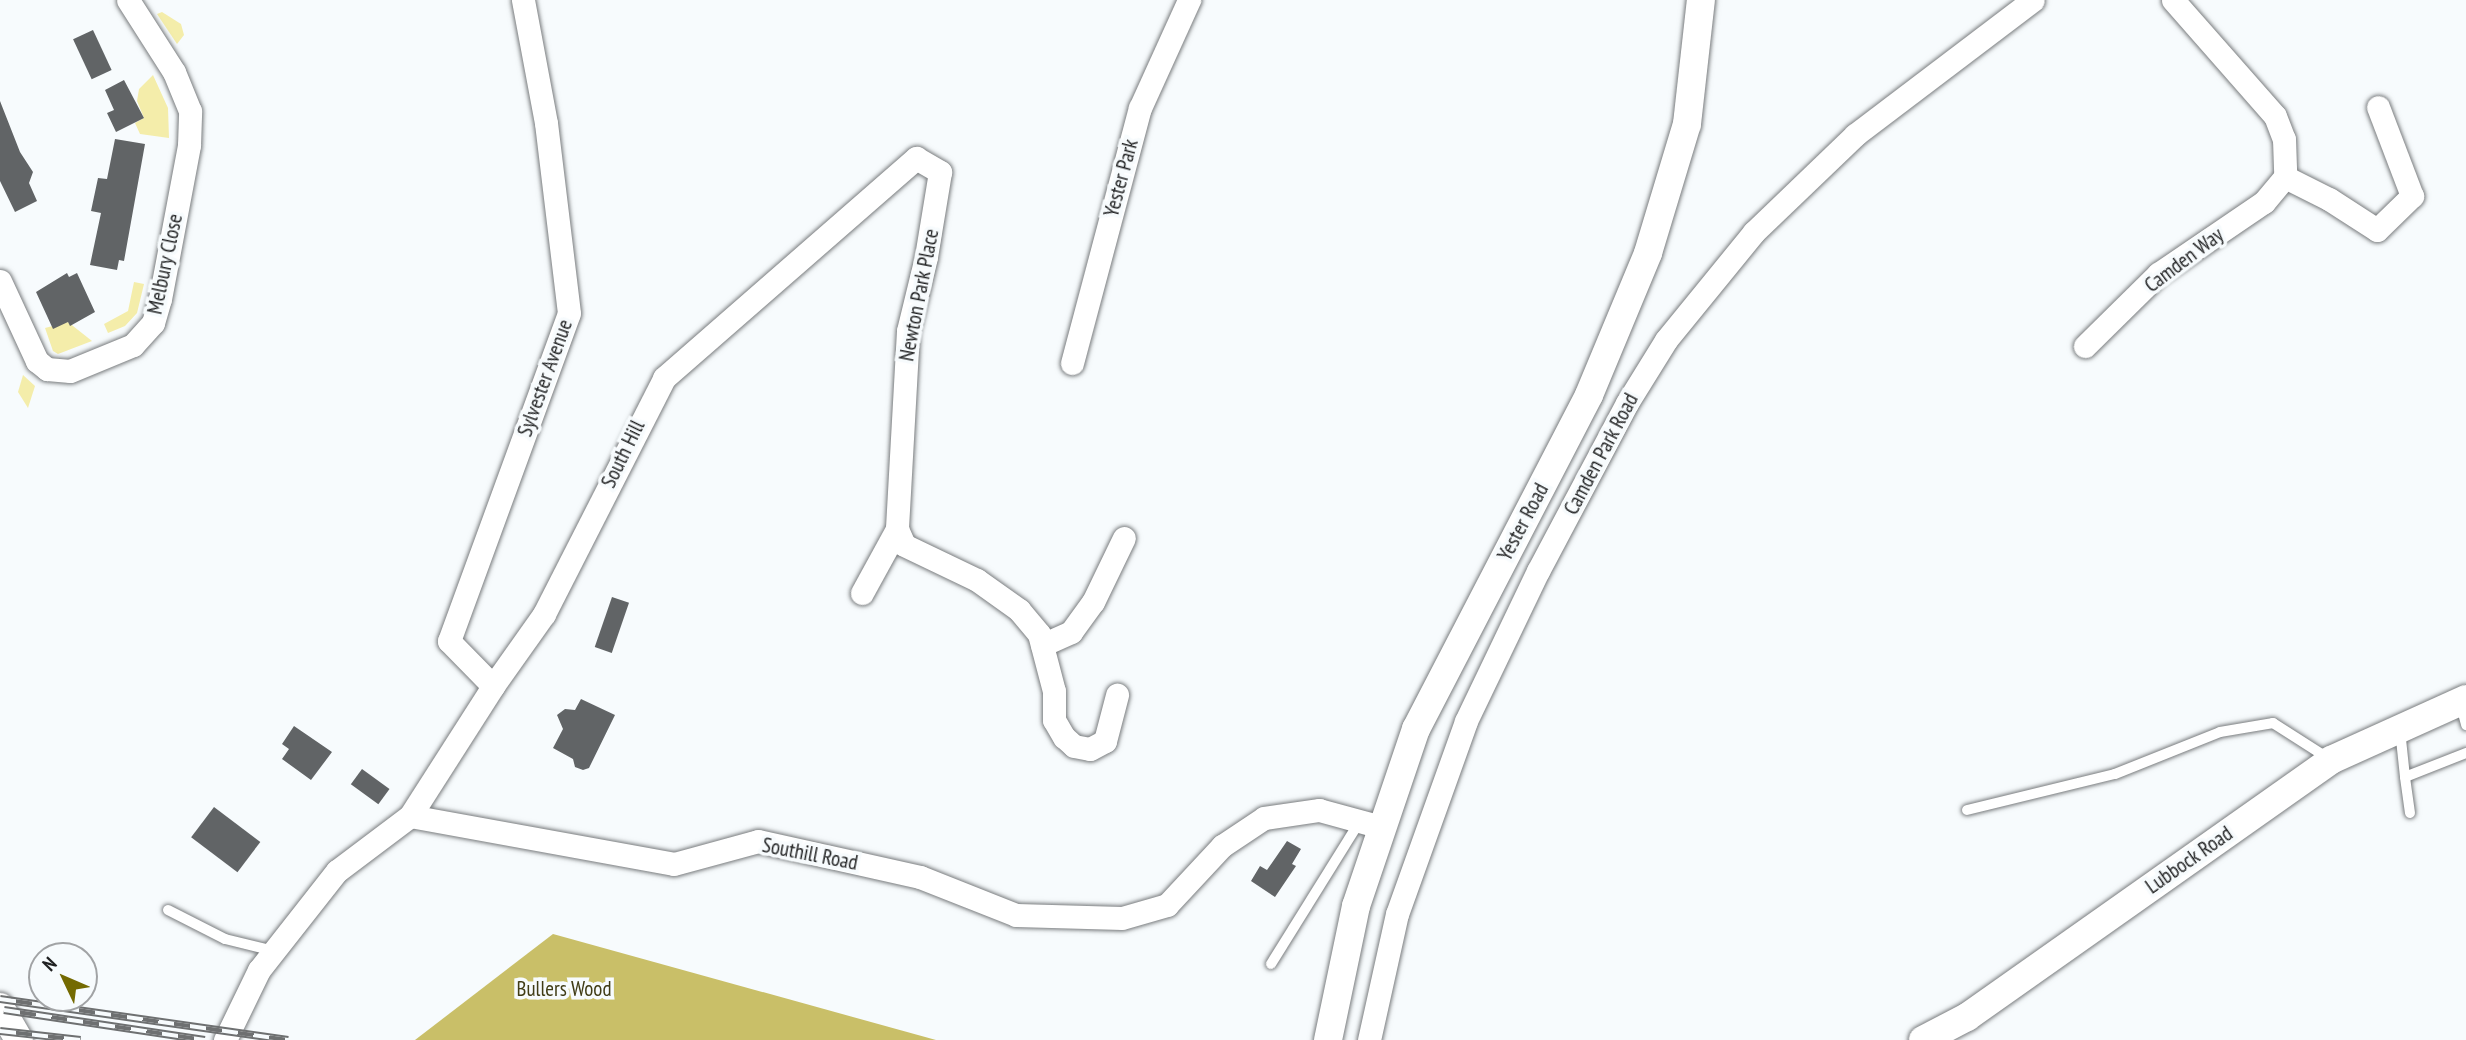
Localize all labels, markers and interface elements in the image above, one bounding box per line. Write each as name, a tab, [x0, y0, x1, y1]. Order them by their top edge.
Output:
street label: Yester Park	[1099, 136, 1143, 220]
street label: Melbury Close	[142, 211, 188, 317]
street label: Camden Way	[2139, 222, 2229, 298]
street label: Newton Park Place	[894, 226, 944, 364]
street label: Sylvester Avenue	[512, 316, 578, 440]
street label: Camden Park Road	[1558, 389, 1644, 519]
street label: South Hill	[596, 416, 650, 492]
street label: Yester Road	[1492, 479, 1554, 565]
street label: Lubbock Road	[2141, 821, 2237, 899]
street label: Southill Road	[760, 832, 860, 876]
north arrow	[28, 942, 98, 1012]
text: N	[37, 952, 62, 976]
park label: Bullers Wood	[516, 976, 612, 1002]

